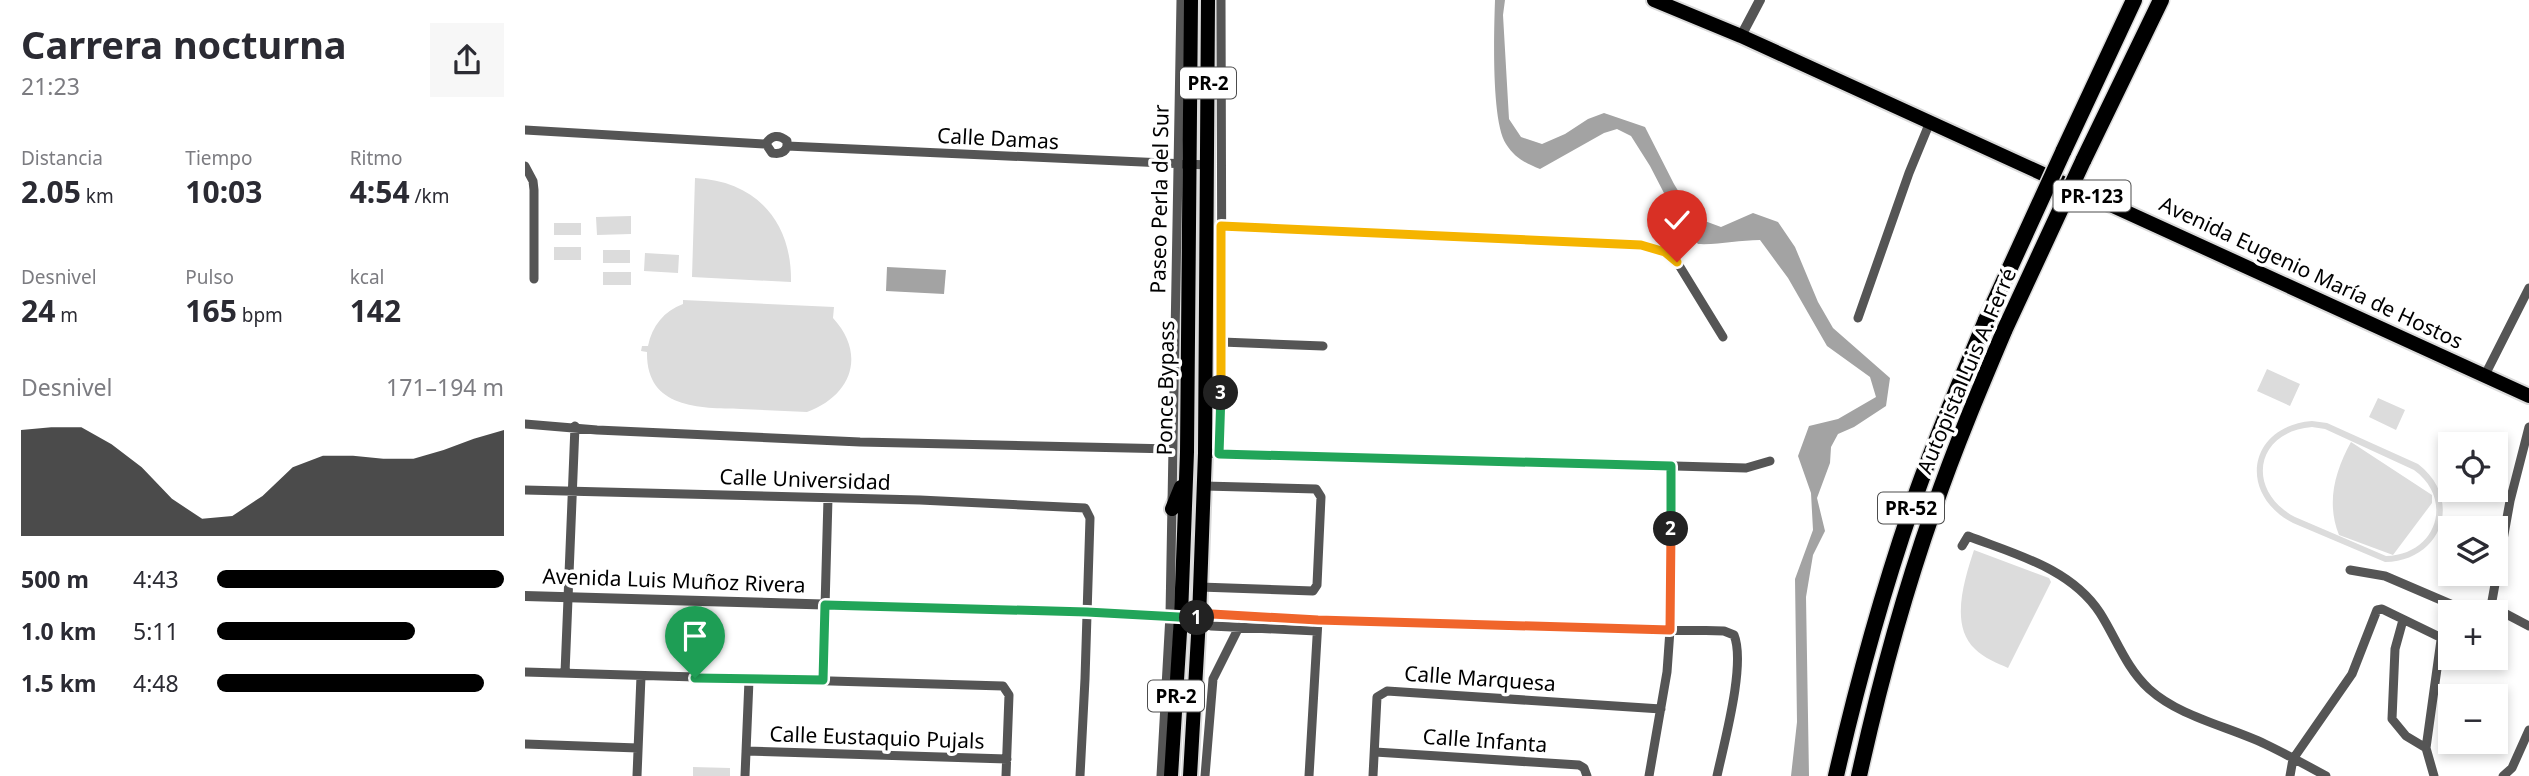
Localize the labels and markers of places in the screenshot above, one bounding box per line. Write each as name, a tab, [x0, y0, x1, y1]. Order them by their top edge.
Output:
pin	[1647, 190, 1707, 262]
pin: 3	[1203, 376, 1239, 410]
pin: 2	[1653, 512, 1689, 546]
pin: 1	[1179, 600, 1215, 636]
pin	[665, 606, 725, 678]

